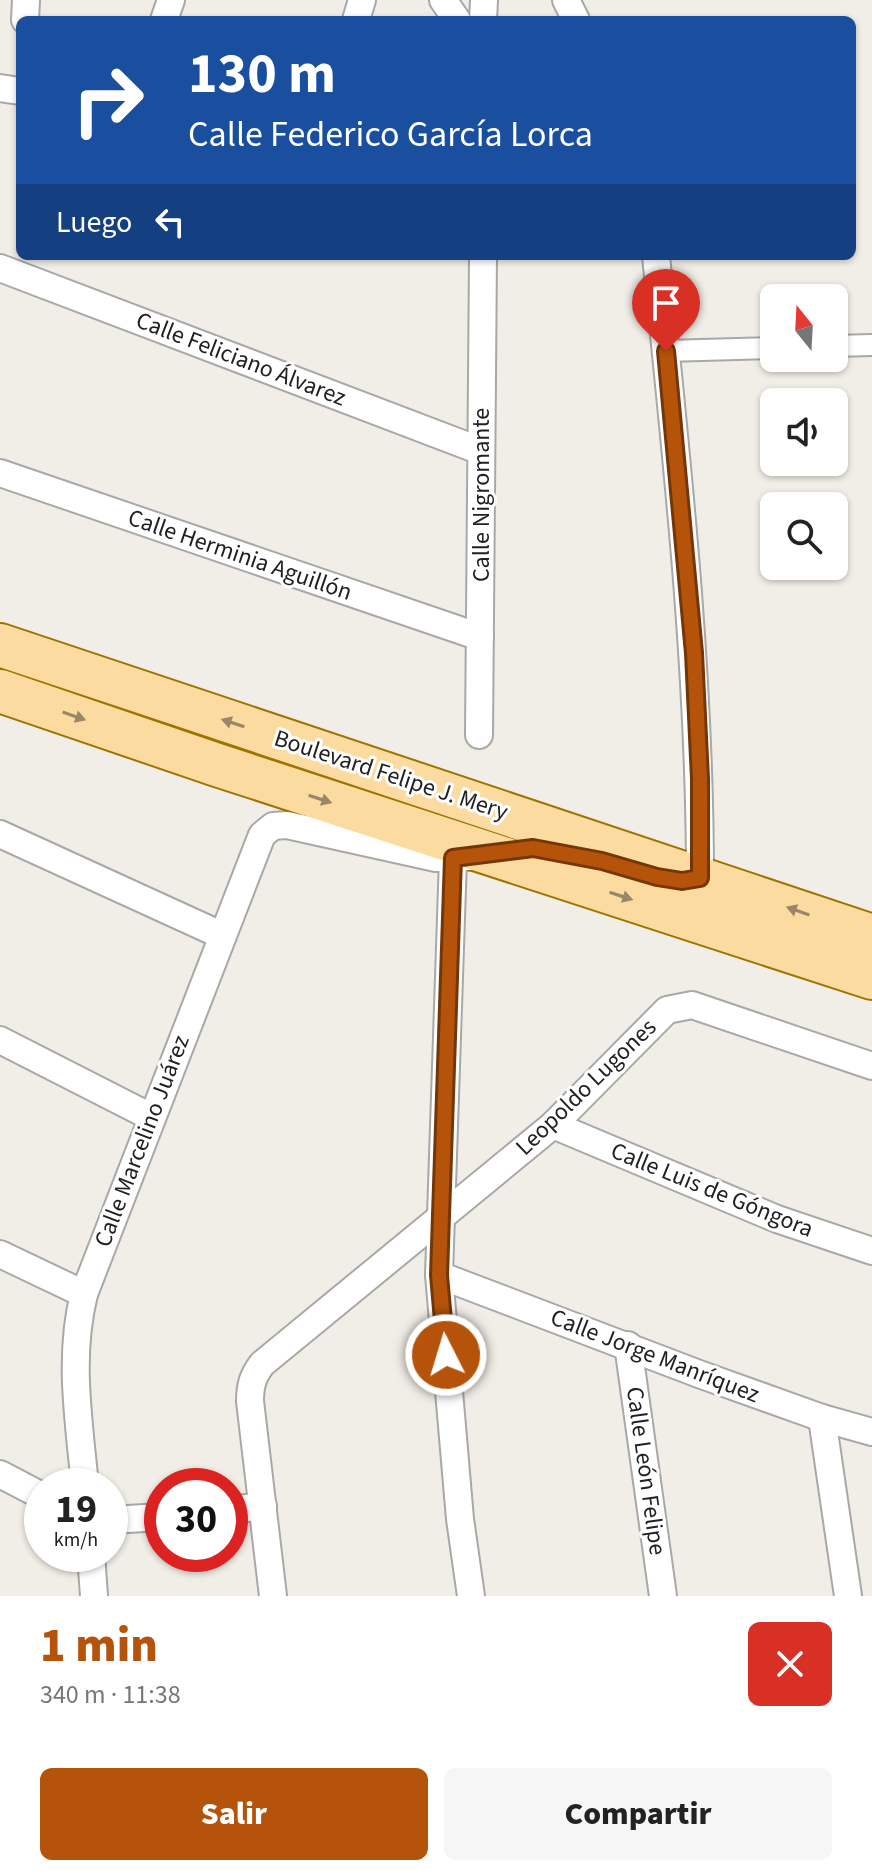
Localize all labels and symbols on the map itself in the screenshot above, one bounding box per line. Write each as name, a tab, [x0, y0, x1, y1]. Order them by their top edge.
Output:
pin	[632, 269, 700, 351]
north arrow	[760, 284, 848, 372]
street label: Calle Feliciano Álvarez	[131, 303, 351, 415]
street label: Calle Nigromante	[464, 408, 499, 582]
street label: Calle Herminia Aguillón	[123, 500, 357, 610]
one-way arrow	[62, 710, 86, 722]
one-way arrow	[221, 716, 245, 728]
street label: Boulevard Felipe J. Mery	[270, 721, 512, 829]
one-way arrow	[309, 793, 333, 805]
one-way arrow	[609, 890, 633, 903]
one-way arrow	[786, 905, 810, 917]
street label: Leopoldo Lugones	[508, 1010, 664, 1164]
street label: Calle Marcelino Juárez	[85, 1030, 199, 1252]
street label: Calle Luis de Góngora	[605, 1133, 819, 1247]
street label: Calle Jorge Manríquez	[545, 1300, 765, 1412]
position arrow	[404, 1313, 488, 1397]
street label: Calle León Felipe	[617, 1385, 675, 1557]
speed limit sign: 30	[144, 1468, 248, 1572]

